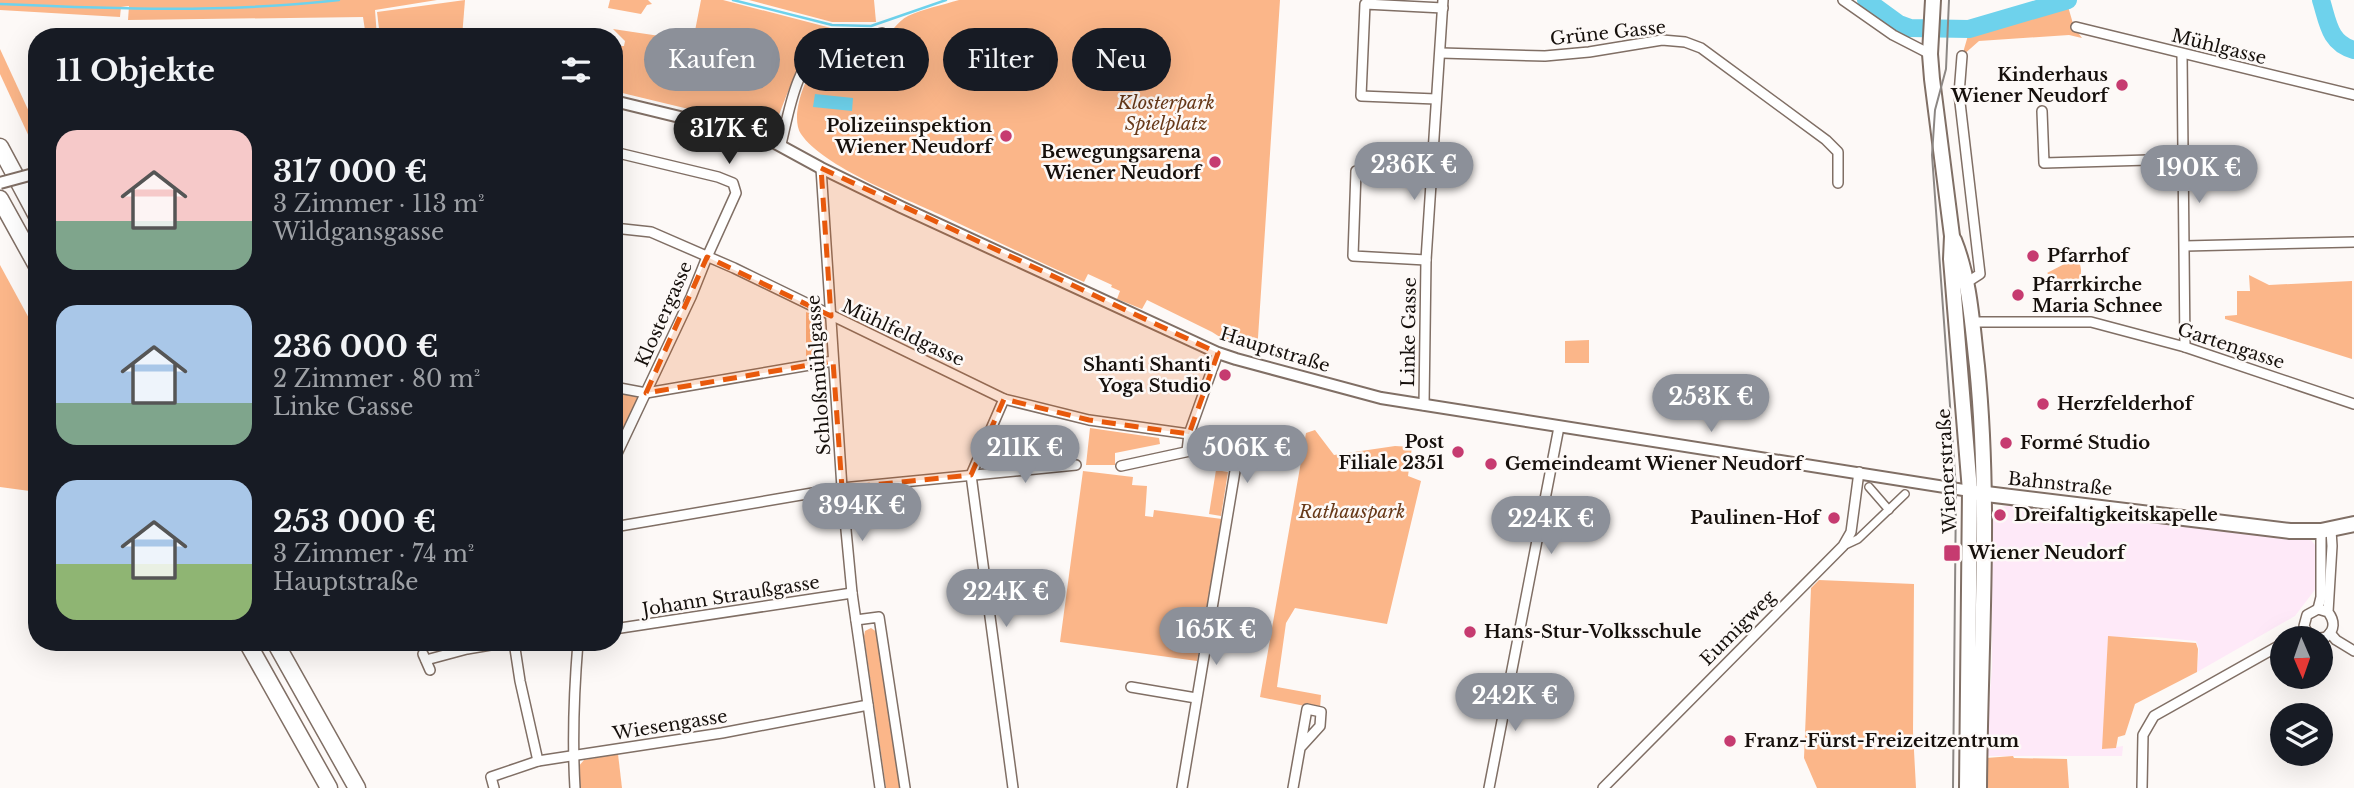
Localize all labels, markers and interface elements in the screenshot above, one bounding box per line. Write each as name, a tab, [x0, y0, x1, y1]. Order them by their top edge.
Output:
street label: Grüne Gasse	[1549, 16, 1667, 50]
street label: Mühlgasse	[2169, 25, 2269, 69]
chip: Kaufen	[644, 28, 780, 91]
chip: Mieten	[794, 28, 929, 91]
chip: Filter	[943, 28, 1058, 91]
chip: Neu	[1072, 28, 1171, 91]
icon: filters	[557, 51, 595, 89]
text: 11 Objekte	[56, 52, 215, 89]
place label: Kinderhaus Wiener Neudorf	[1950, 64, 2110, 107]
marker: Kinderhaus Wiener Neudorf	[2114, 77, 2130, 93]
park label: Klosterpark Spielplatz	[1116, 92, 1215, 135]
pin: 317K €	[672, 106, 786, 166]
text: 317K €	[690, 115, 768, 143]
place label: Polizeiinspektion Wiener Neudorf	[826, 115, 994, 158]
marker: Polizeiinspektion Wiener Neudorf	[998, 128, 1014, 144]
place label: Bewegungsarena Wiener Neudorf	[1041, 141, 1203, 184]
pin: 236K €	[1357, 142, 1471, 202]
pin: 190K €	[2142, 146, 2256, 205]
text: 236K €	[1370, 151, 1458, 179]
text: 317 000 €	[273, 153, 427, 190]
marker: Bewegungsarena Wiener Neudorf	[1207, 154, 1223, 170]
text: 190K €	[2157, 154, 2241, 182]
icon: home	[112, 158, 196, 242]
text: 3 Zimmer · 113 m²	[273, 190, 485, 218]
text: Wildgansgasse	[273, 218, 444, 246]
place label: Pfarrhof	[2047, 245, 2131, 267]
marker: Pfarrhof	[2025, 248, 2041, 264]
street label: Klostergasse	[631, 258, 697, 370]
place label: Pfarrkirche Maria Schnee	[2032, 274, 2163, 317]
street label: Linke Gasse	[1397, 277, 1421, 387]
marker: Pfarrkirche Maria Schnee	[2010, 287, 2026, 303]
street label: Schloßmühlgasse	[802, 294, 836, 456]
street label: Mühlfeldgasse	[838, 295, 968, 371]
street label: Gartengasse	[2175, 318, 2287, 374]
street label: Hauptstraße	[1217, 323, 1333, 377]
text: 236 000 €	[273, 328, 439, 365]
icon: home	[112, 333, 196, 417]
place label: Shanti Shanti Yoga Studio	[1083, 354, 1211, 397]
text: 2 Zimmer · 80 m²	[273, 365, 480, 393]
marker: Shanti Shanti Yoga Studio	[1217, 367, 1233, 383]
pin: 253K €	[1654, 374, 1768, 434]
text: 253K €	[1668, 383, 1754, 411]
text: Linke Gasse	[273, 393, 413, 421]
place label: Herzfelderhof	[2057, 393, 2195, 415]
marker: Herzfelderhof	[2035, 396, 2051, 412]
street label: Wienerstraße	[1933, 408, 1961, 535]
pin: 211K €	[968, 426, 1082, 485]
pin: 506K €	[1190, 426, 1304, 485]
place label: Post Filiale 2351	[1338, 431, 1444, 474]
place label: Formé Studio	[2020, 432, 2150, 454]
text: 211K €	[986, 434, 1064, 462]
text: 506K €	[1203, 434, 1291, 462]
marker: Formé Studio	[1998, 435, 2014, 451]
marker: Post Filiale 2351	[1450, 444, 1466, 460]
place label: Gemeindeamt Wiener Neudorf	[1505, 453, 1805, 475]
marker: Gemeindeamt Wiener Neudorf	[1483, 456, 1499, 472]
street label: Bahnstraße	[2007, 468, 2113, 500]
pin: 394K €	[805, 484, 919, 543]
text: 394K €	[818, 492, 906, 520]
pin: 224K €	[1494, 496, 1608, 556]
park label: Rathauspark	[1298, 501, 1405, 523]
text: 253 000 €	[273, 503, 436, 540]
place label: Dreifaltigkeitskapelle	[2014, 504, 2218, 526]
text: 224K €	[1507, 505, 1595, 533]
place label: Paulinen-Hof	[1690, 507, 1822, 529]
marker: Dreifaltigkeitskapelle	[1992, 507, 2008, 523]
icon: home	[112, 508, 196, 592]
marker: Paulinen-Hof	[1826, 510, 1842, 526]
text: 3 Zimmer · 74 m²	[273, 540, 474, 568]
place label: Wiener Neudorf	[1967, 542, 2127, 564]
marker: Wiener Neudorf	[1942, 543, 1962, 563]
text: Hauptstraße	[273, 568, 418, 596]
pin: 224K €	[949, 570, 1063, 629]
street label: Johann Straußgasse	[639, 571, 821, 621]
text: 224K €	[962, 578, 1050, 606]
street label: Eumigweg	[1696, 586, 1780, 670]
pin: 165K €	[1159, 608, 1273, 667]
text: 165K €	[1175, 616, 1257, 644]
place label: Hans-Stur-Volksschule	[1484, 621, 1701, 643]
marker: Hans-Stur-Volksschule	[1462, 624, 1478, 640]
north arrow	[2270, 626, 2333, 690]
map controls	[2270, 626, 2333, 766]
pin: 242K €	[1458, 674, 1572, 733]
text: 242K €	[1471, 682, 1559, 710]
button: layers	[2270, 703, 2333, 766]
street label: Wiesengasse	[610, 705, 729, 745]
place label: Franz-Fürst-Freizeitzentrum	[1744, 730, 2019, 752]
marker: Franz-Fürst-Freizeitzentrum	[1722, 733, 1738, 749]

